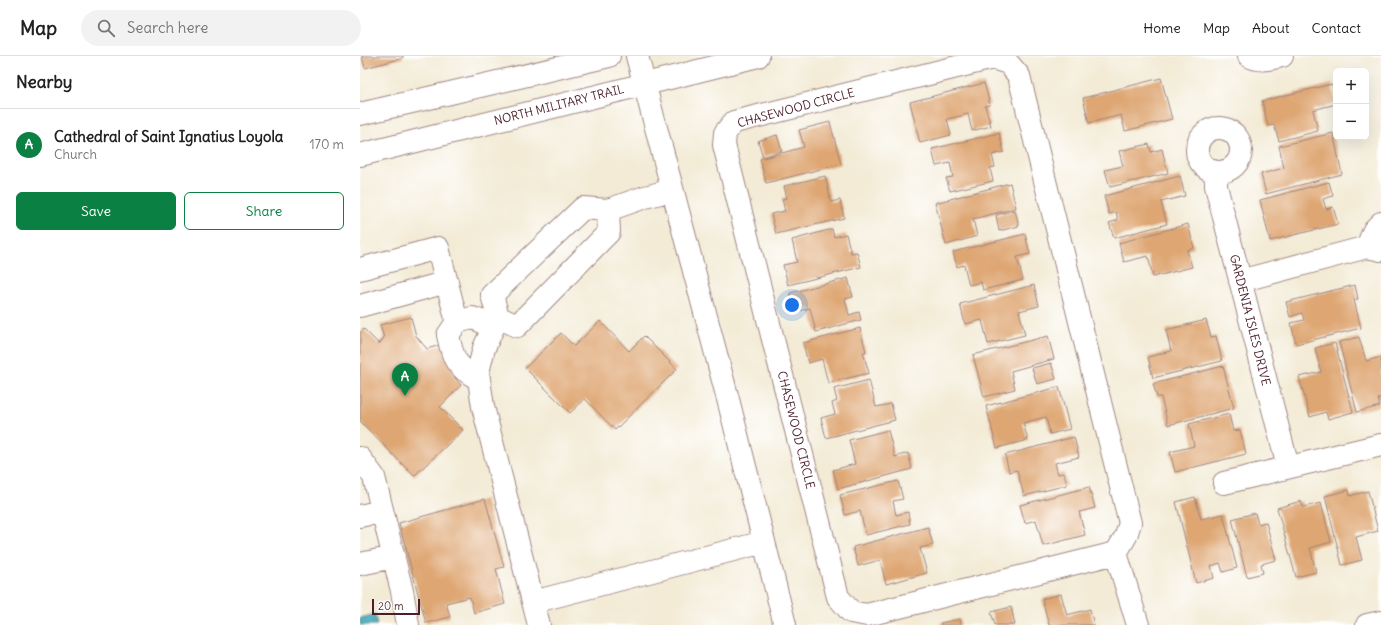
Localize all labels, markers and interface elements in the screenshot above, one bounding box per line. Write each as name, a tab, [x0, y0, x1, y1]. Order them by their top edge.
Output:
search box	[81, 10, 361, 46]
text: Map	[20, 16, 57, 40]
icon: search	[95, 17, 117, 39]
text: Search here	[127, 18, 208, 37]
text: Home	[1143, 19, 1181, 37]
text: Map	[1203, 19, 1230, 37]
text: About	[1252, 19, 1290, 37]
text: Contact	[1312, 19, 1361, 37]
map controls	[1333, 68, 1369, 140]
button: +	[1333, 68, 1369, 104]
text: Nearby	[16, 71, 72, 93]
street label: NORTH MILITARY TRAIL	[492, 81, 626, 128]
street label: CHASEWOOD CIRCLE	[736, 85, 856, 130]
button: −	[1333, 104, 1369, 140]
text: Cathedral of Saint Ignatius Loyola	[54, 127, 283, 146]
text: A	[25, 136, 33, 153]
text: 170 m	[309, 136, 344, 153]
text: Church	[54, 146, 97, 163]
button: Save	[16, 192, 176, 230]
button: Share	[184, 192, 344, 230]
street label: GARDENIA ISLES DRIVE	[1227, 253, 1274, 387]
your location	[782, 295, 802, 315]
pin: A	[392, 363, 418, 396]
street label: CHASEWOOD CIRCLE	[775, 369, 818, 490]
scale bar	[372, 597, 420, 616]
text: 20 m	[378, 599, 404, 613]

